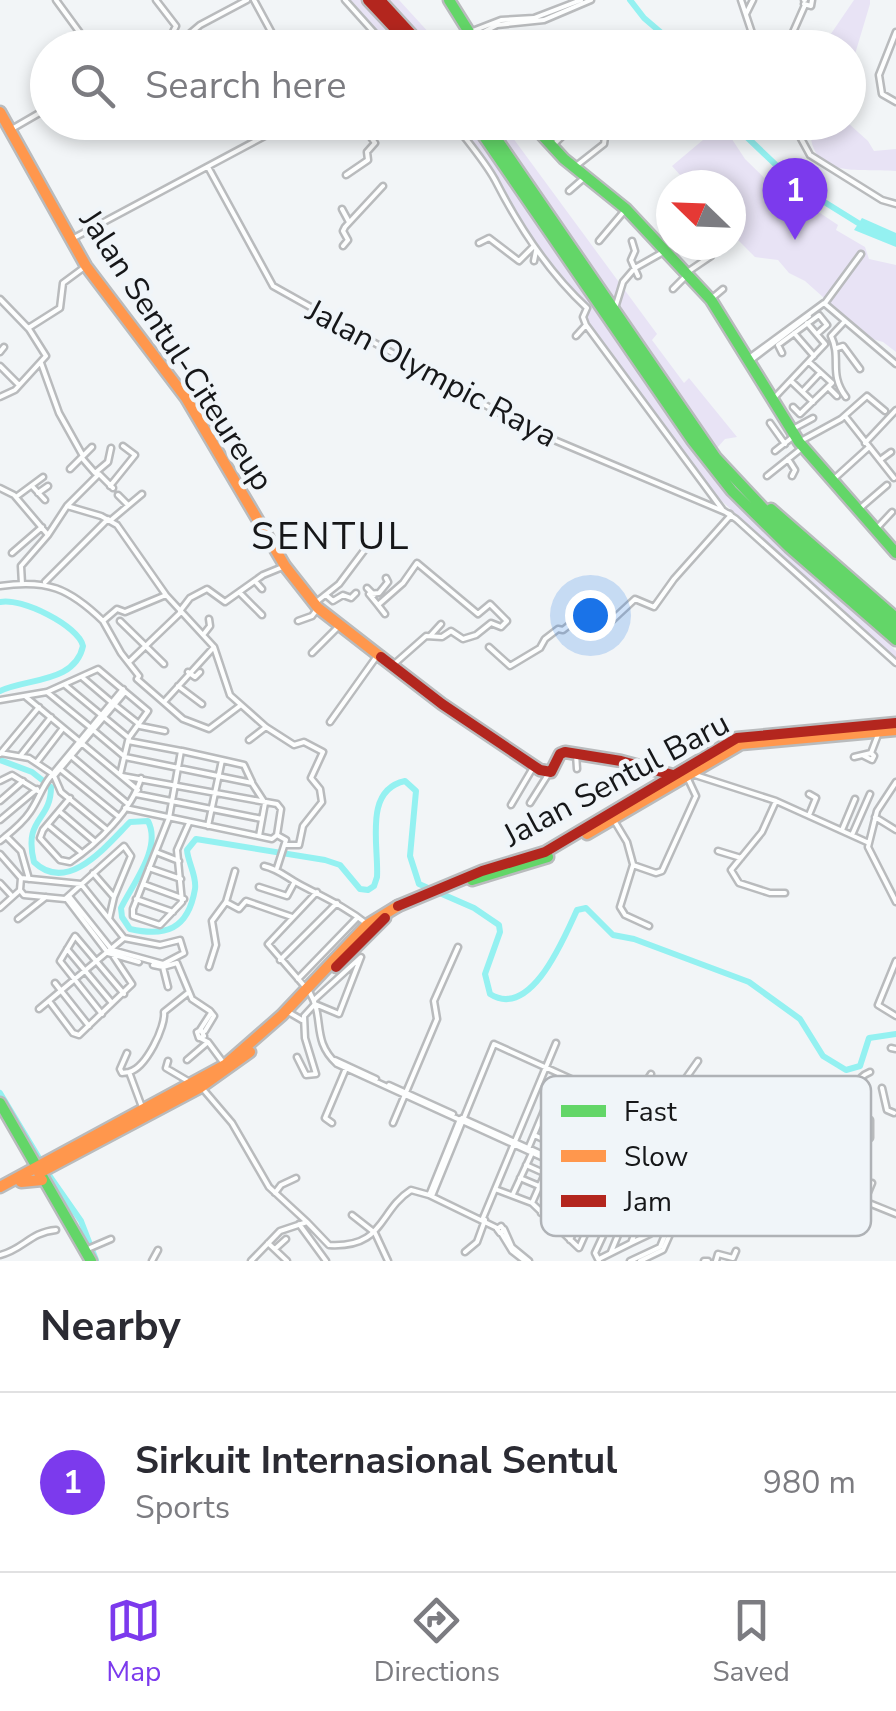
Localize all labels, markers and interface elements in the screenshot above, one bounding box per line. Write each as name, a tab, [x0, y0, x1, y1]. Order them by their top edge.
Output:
search box	[30, 30, 866, 140]
icon: search	[65, 58, 120, 113]
text: Search here	[145, 60, 346, 111]
pin: 1	[762, 158, 828, 240]
north arrow	[656, 170, 746, 260]
street label: Jalan Sentul-Citeureup	[69, 201, 284, 499]
street label: Jalan Olympic Raya	[298, 289, 565, 458]
district label: SENTUL	[251, 511, 411, 562]
your location	[565, 590, 616, 641]
street label: Jalan Sentul Baru	[495, 702, 737, 858]
legend	[541, 1076, 871, 1236]
text: Fast	[624, 1093, 677, 1131]
text: Slow	[624, 1138, 688, 1176]
text: Jam	[623, 1183, 672, 1221]
text: Nearby	[40, 1298, 181, 1355]
text: Sirkuit Internasional Sentul	[135, 1435, 617, 1486]
text: 1	[63, 1461, 82, 1504]
text: 980 m	[763, 1461, 856, 1504]
text: Sports	[135, 1486, 230, 1529]
tab: Map	[106, 1593, 161, 1691]
tab: Directions	[374, 1593, 500, 1691]
tab: Saved	[712, 1593, 790, 1691]

